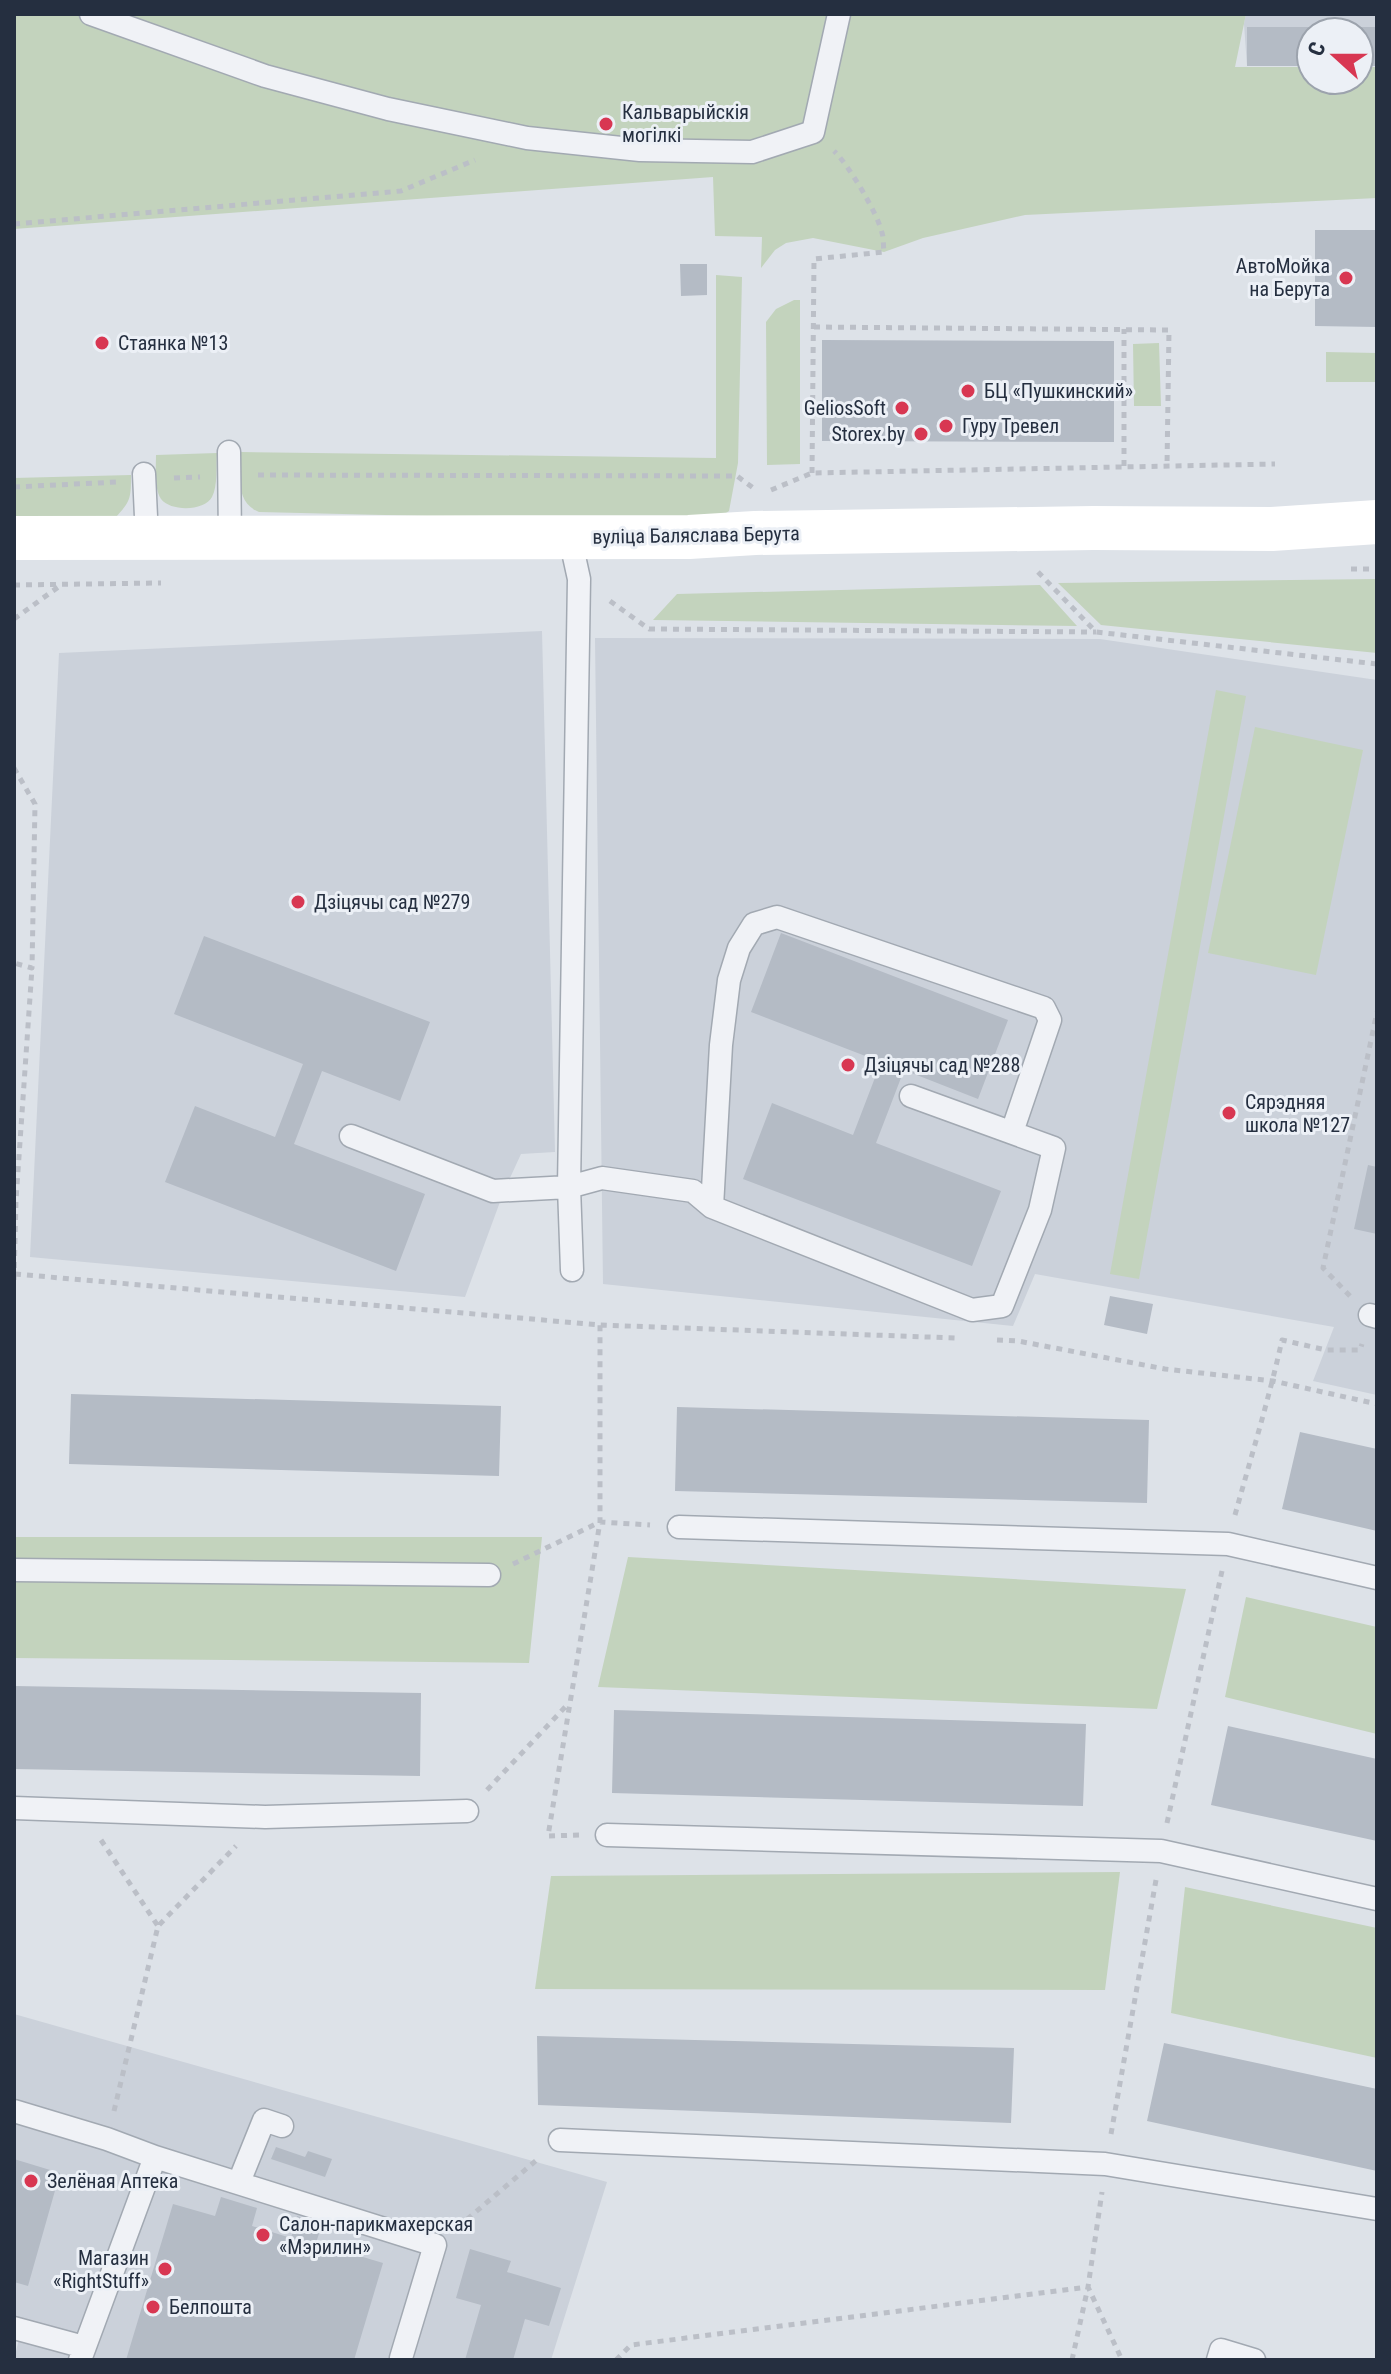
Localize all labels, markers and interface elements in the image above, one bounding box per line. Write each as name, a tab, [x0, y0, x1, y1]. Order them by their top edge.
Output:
north arrow	[1295, 16, 1375, 96]
text: С	[1303, 39, 1331, 59]
place label: Кальварыйскія могілкі	[622, 100, 749, 147]
marker: Кальварыйскія могілкі	[597, 115, 615, 133]
place label: АвтоМойка на Берута	[1236, 254, 1330, 301]
marker: АвтоМойка на Берута	[1337, 269, 1355, 287]
place label: Стаянка №13	[118, 331, 228, 355]
marker: Стаянка №13	[93, 334, 111, 352]
place label: БЦ «Пушкинский»	[984, 379, 1133, 403]
marker: БЦ «Пушкинский»	[959, 382, 977, 400]
place label: GeliosSoft	[804, 396, 886, 420]
marker: GeliosSoft	[893, 399, 911, 417]
place label: Гуру Тревел	[962, 414, 1059, 438]
marker: Гуру Тревел	[937, 417, 955, 435]
place label: Storex.by	[831, 422, 905, 446]
marker: Storex.by	[912, 425, 930, 443]
street label: вуліца Баляслава Берута	[592, 521, 800, 549]
place label: Дзіцячы сад №279	[314, 890, 470, 914]
marker: Дзіцячы сад №279	[289, 893, 307, 911]
place label: Дзіцячы сад №288	[864, 1053, 1020, 1077]
marker: Дзіцячы сад №288	[839, 1056, 857, 1074]
place label: Сярэдняя школа №127	[1245, 1090, 1350, 1137]
marker: Сярэдняя школа №127	[1220, 1104, 1238, 1122]
place label: Зелёная Аптека	[47, 2169, 178, 2193]
marker: Зелёная Аптека	[22, 2172, 40, 2190]
place label: Салон-парикмахерская «Мэрилин»	[279, 2212, 473, 2259]
marker: Салон-парикмахерская «Мэрилин»	[254, 2226, 272, 2244]
place label: Магазин «RightStuff»	[53, 2246, 149, 2293]
marker: Магазин «RightStuff»	[156, 2260, 174, 2278]
place label: Белпошта	[169, 2295, 252, 2319]
marker: Белпошта	[144, 2298, 162, 2316]

